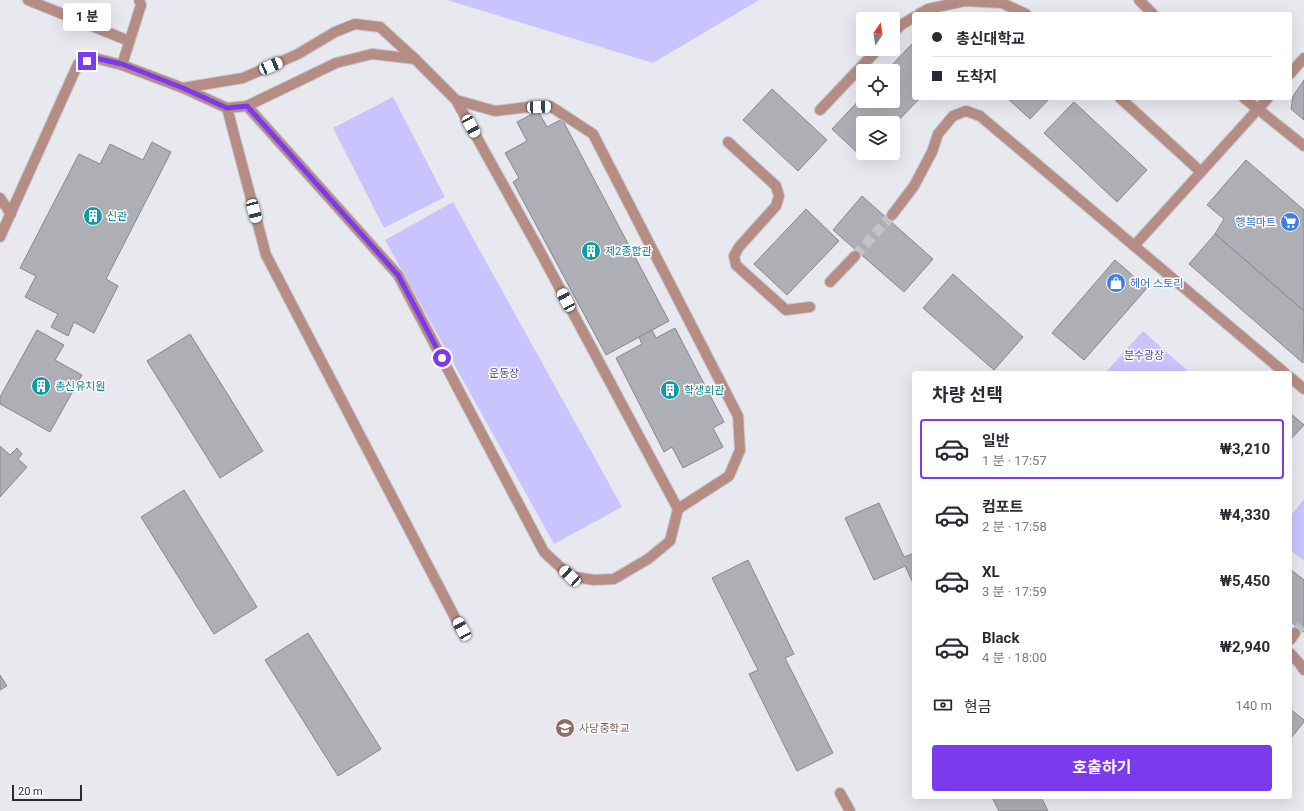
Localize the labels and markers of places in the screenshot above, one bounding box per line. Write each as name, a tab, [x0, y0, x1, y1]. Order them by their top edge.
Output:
building icon: 신관	[82, 205, 104, 227]
place label: 신관	[107, 210, 127, 223]
supermarket icon: 행복마트	[1279, 211, 1301, 233]
place label: 행복마트	[1236, 216, 1276, 229]
building icon: 제2종합관	[580, 240, 602, 262]
place label: 제2종합관	[605, 245, 652, 258]
shop icon: 헤어 스토리	[1105, 272, 1127, 294]
place label: 헤어 스토리	[1130, 277, 1183, 290]
building icon: 총신유치원	[30, 375, 52, 397]
building icon: 학생회관	[659, 379, 681, 401]
place label: 총신유치원	[55, 380, 106, 393]
place label: 학생회관	[684, 384, 724, 397]
school or university icon: 사당중학교	[554, 717, 576, 739]
place label: 사당중학교	[579, 722, 630, 735]

